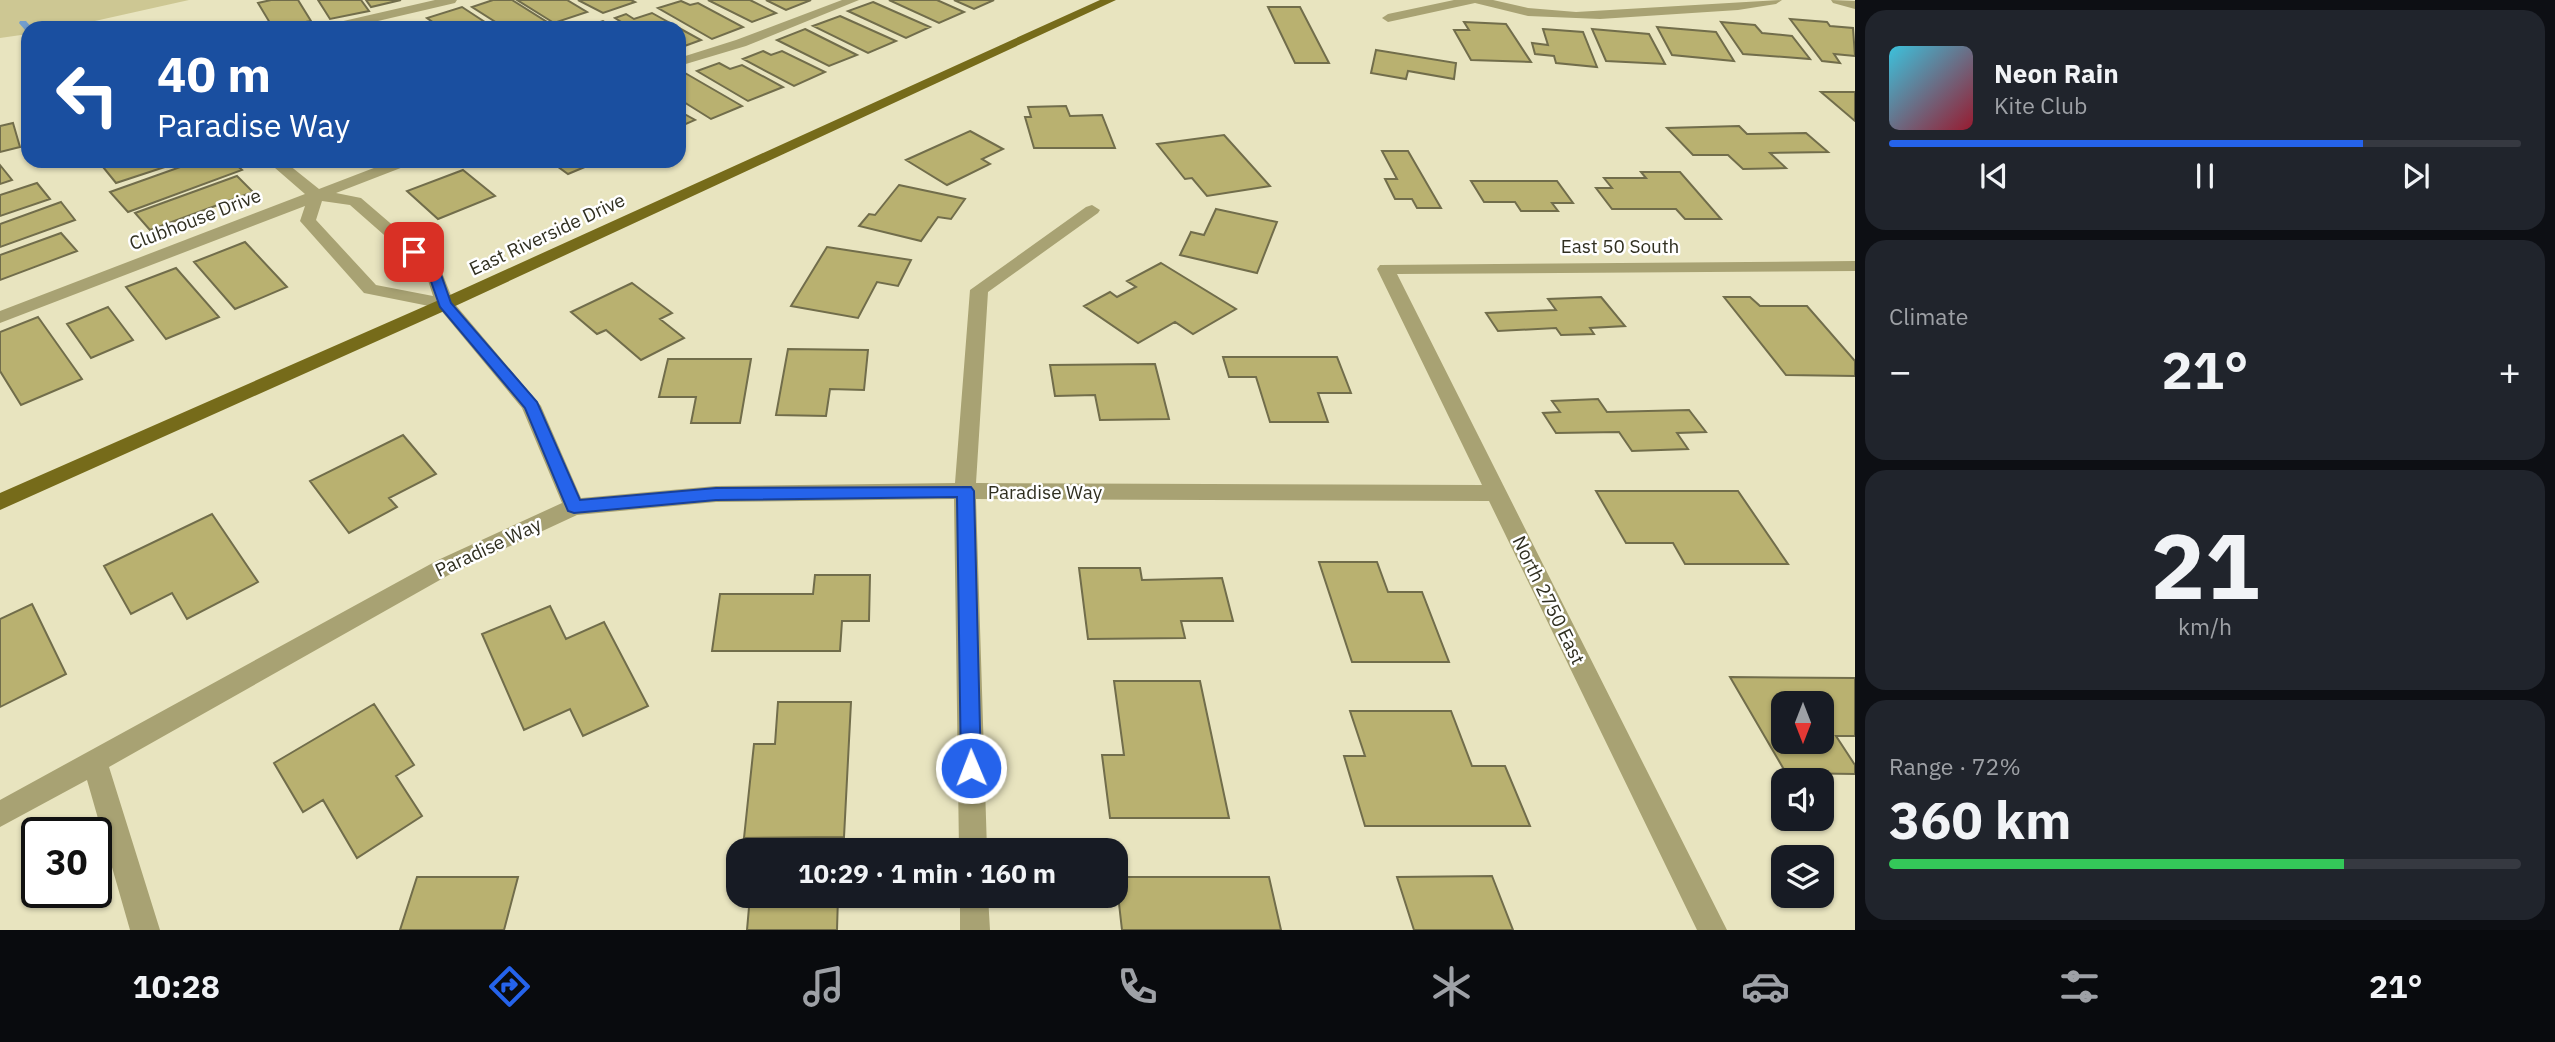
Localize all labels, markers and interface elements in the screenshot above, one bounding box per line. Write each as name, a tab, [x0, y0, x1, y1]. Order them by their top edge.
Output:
text: 40 m	[157, 42, 271, 105]
icon: left	[42, 49, 133, 140]
text: Neon Rain	[1994, 56, 2119, 90]
text: Kite Club	[1994, 90, 2087, 120]
text: Paradise Way	[157, 104, 350, 146]
icon: previous	[1975, 157, 2013, 195]
icon: pause	[2186, 157, 2224, 195]
icon: next	[2397, 157, 2435, 195]
street label: Clubhouse Drive	[126, 183, 264, 255]
street label: East Riverside Drive	[465, 187, 629, 281]
pin	[384, 222, 444, 282]
icon: arrive	[395, 233, 433, 271]
street label: East 50 South	[1561, 234, 1679, 258]
text: Climate	[1889, 301, 1968, 331]
text: 21°	[2162, 336, 2248, 403]
text: −	[1889, 346, 1912, 395]
text: +	[2498, 346, 2521, 395]
street label: Paradise Way	[988, 480, 1103, 504]
text: 21	[2150, 506, 2260, 624]
street label: Paradise Way	[431, 512, 546, 582]
street label: North 2750 East	[1507, 532, 1591, 668]
text: km/h	[2178, 611, 2232, 641]
north arrow	[1771, 691, 1834, 754]
map controls	[1771, 691, 1834, 908]
position arrow	[934, 731, 1008, 805]
text: Range · 72%	[1889, 751, 2021, 781]
button: sound	[1771, 768, 1834, 831]
text: 360 km	[1889, 786, 2071, 853]
speed limit sign: 30	[21, 817, 112, 908]
button: layers	[1771, 845, 1834, 908]
text: 10:29 · 1 min · 160 m	[798, 856, 1056, 890]
icon: directions	[485, 962, 534, 1011]
icon: music	[799, 962, 848, 1011]
icon: phone	[1113, 962, 1162, 1011]
icon: climate	[1427, 962, 1476, 1011]
icon: car	[1741, 962, 1790, 1011]
icon: filters	[2055, 962, 2104, 1011]
text: 10:28	[133, 965, 220, 1007]
text: 21°	[2369, 965, 2422, 1007]

